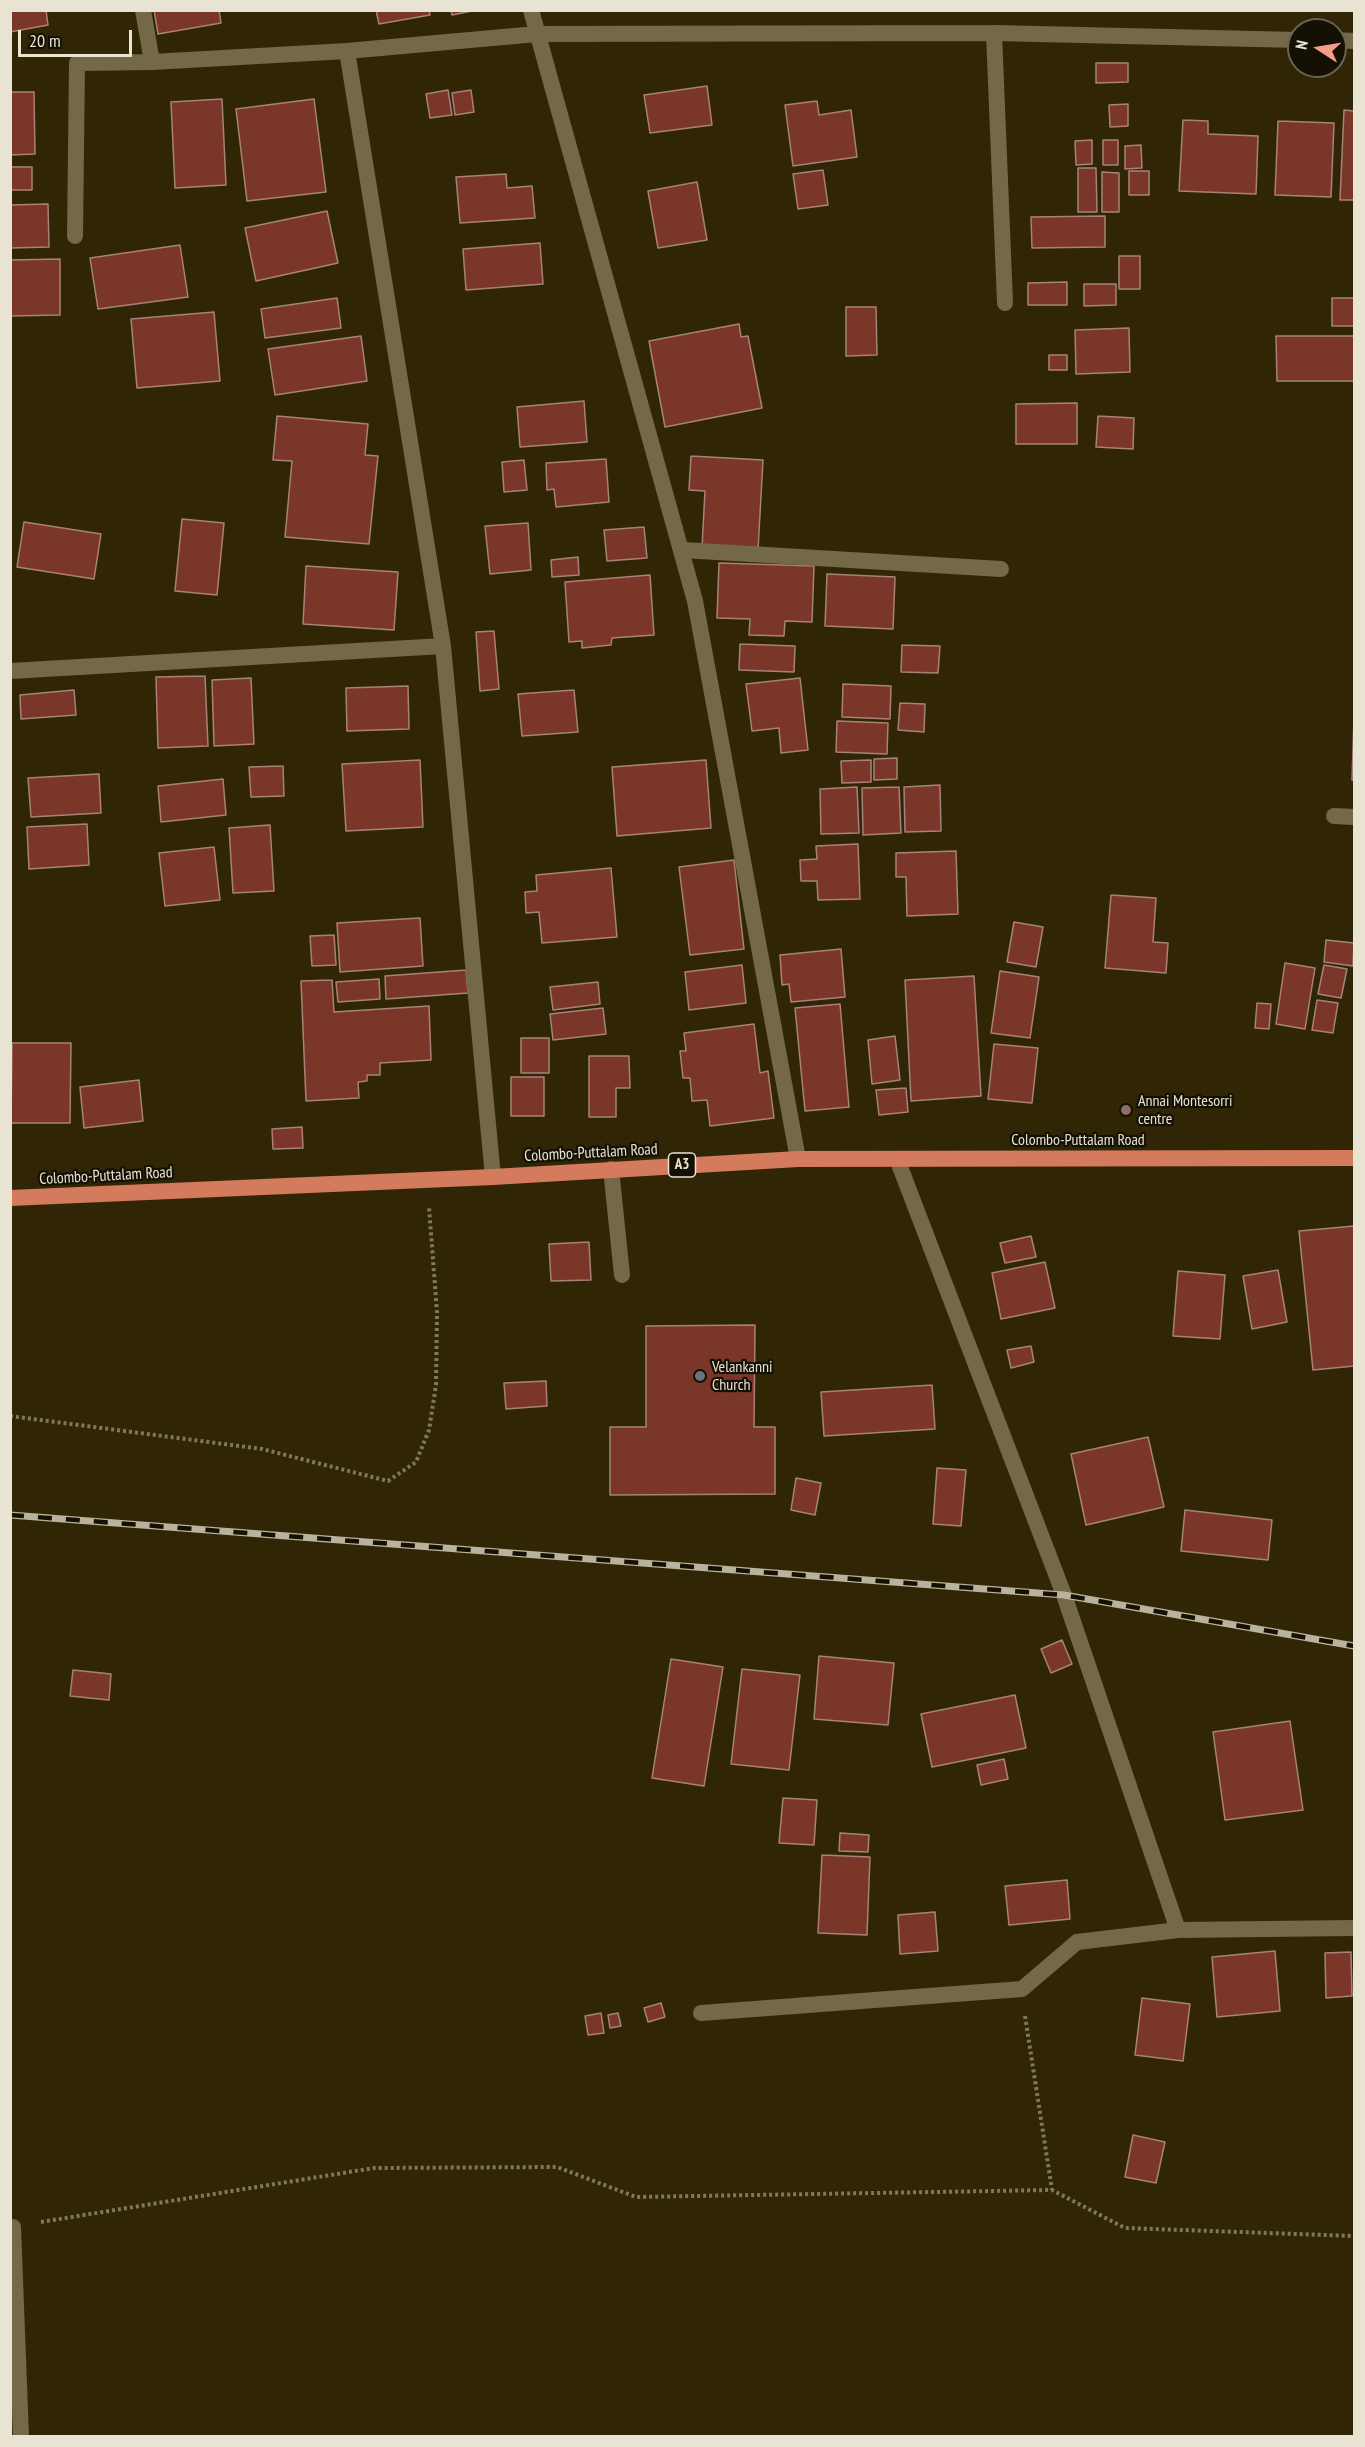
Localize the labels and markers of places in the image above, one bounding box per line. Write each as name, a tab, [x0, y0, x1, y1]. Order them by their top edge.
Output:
place label: Annai Montesorri centre	[1138, 1091, 1232, 1129]
marker: Annai Montesorri centre	[1119, 1103, 1133, 1117]
place label: Velankanni Church	[712, 1357, 773, 1395]
marker: Velankanni Church	[693, 1369, 707, 1383]

